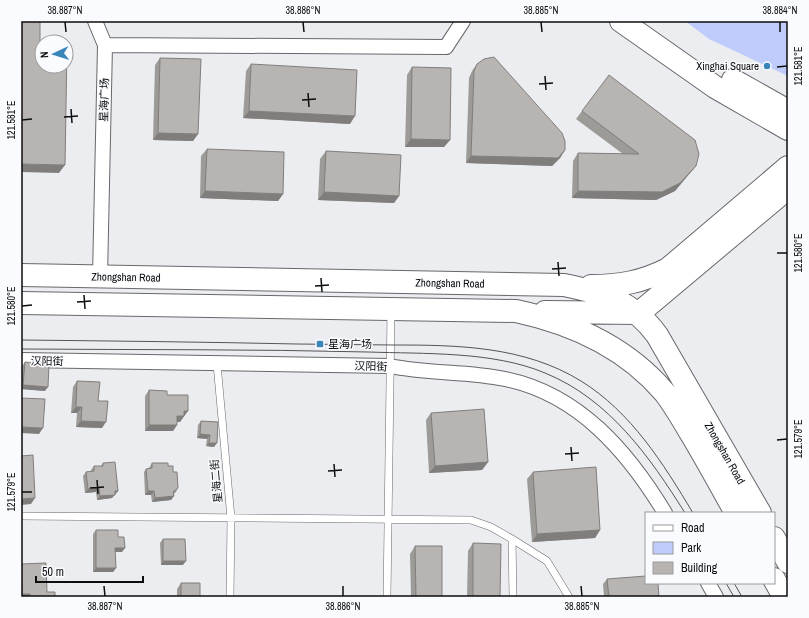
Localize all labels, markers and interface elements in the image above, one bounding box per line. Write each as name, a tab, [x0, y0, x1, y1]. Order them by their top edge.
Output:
text: 38.887°N	[48, 4, 83, 17]
text: 38.886°N	[286, 4, 321, 17]
text: 38.885°N	[524, 4, 559, 17]
text: 38.884°N	[763, 4, 798, 17]
north arrow	[34, 34, 74, 74]
text: 121.581°E	[792, 46, 805, 86]
text: N	[37, 51, 51, 58]
place label: Xinghai Square	[696, 59, 759, 73]
marker: Xinghai Square	[762, 61, 772, 71]
street label: 星海广场	[97, 78, 111, 122]
text: 121.581°E	[5, 100, 18, 140]
text: 121.580°E	[792, 233, 805, 273]
street label: Zhongshan Road	[91, 269, 161, 285]
street label: Zhongshan Road	[415, 275, 485, 291]
text: 121.580°E	[5, 286, 18, 326]
place label: 星海广场	[328, 337, 372, 351]
marker: 星海广场	[315, 339, 325, 349]
street label: 汉阳街	[30, 354, 64, 368]
street label: 汉阳街	[354, 358, 388, 374]
text: 121.579°E	[792, 419, 805, 459]
street label: Zhongshan Road	[702, 420, 748, 486]
street label: 星海二街	[207, 458, 225, 504]
text: 121.579°E	[5, 472, 18, 512]
legend	[645, 512, 775, 584]
text: Road	[681, 520, 705, 536]
text: Park	[681, 540, 701, 556]
scale bar	[36, 558, 143, 584]
text: Building	[681, 560, 718, 576]
text: 50 m	[42, 564, 64, 580]
text: 38.887°N	[88, 600, 123, 613]
text: 38.886°N	[326, 600, 361, 613]
text: 38.885°N	[565, 600, 600, 613]

